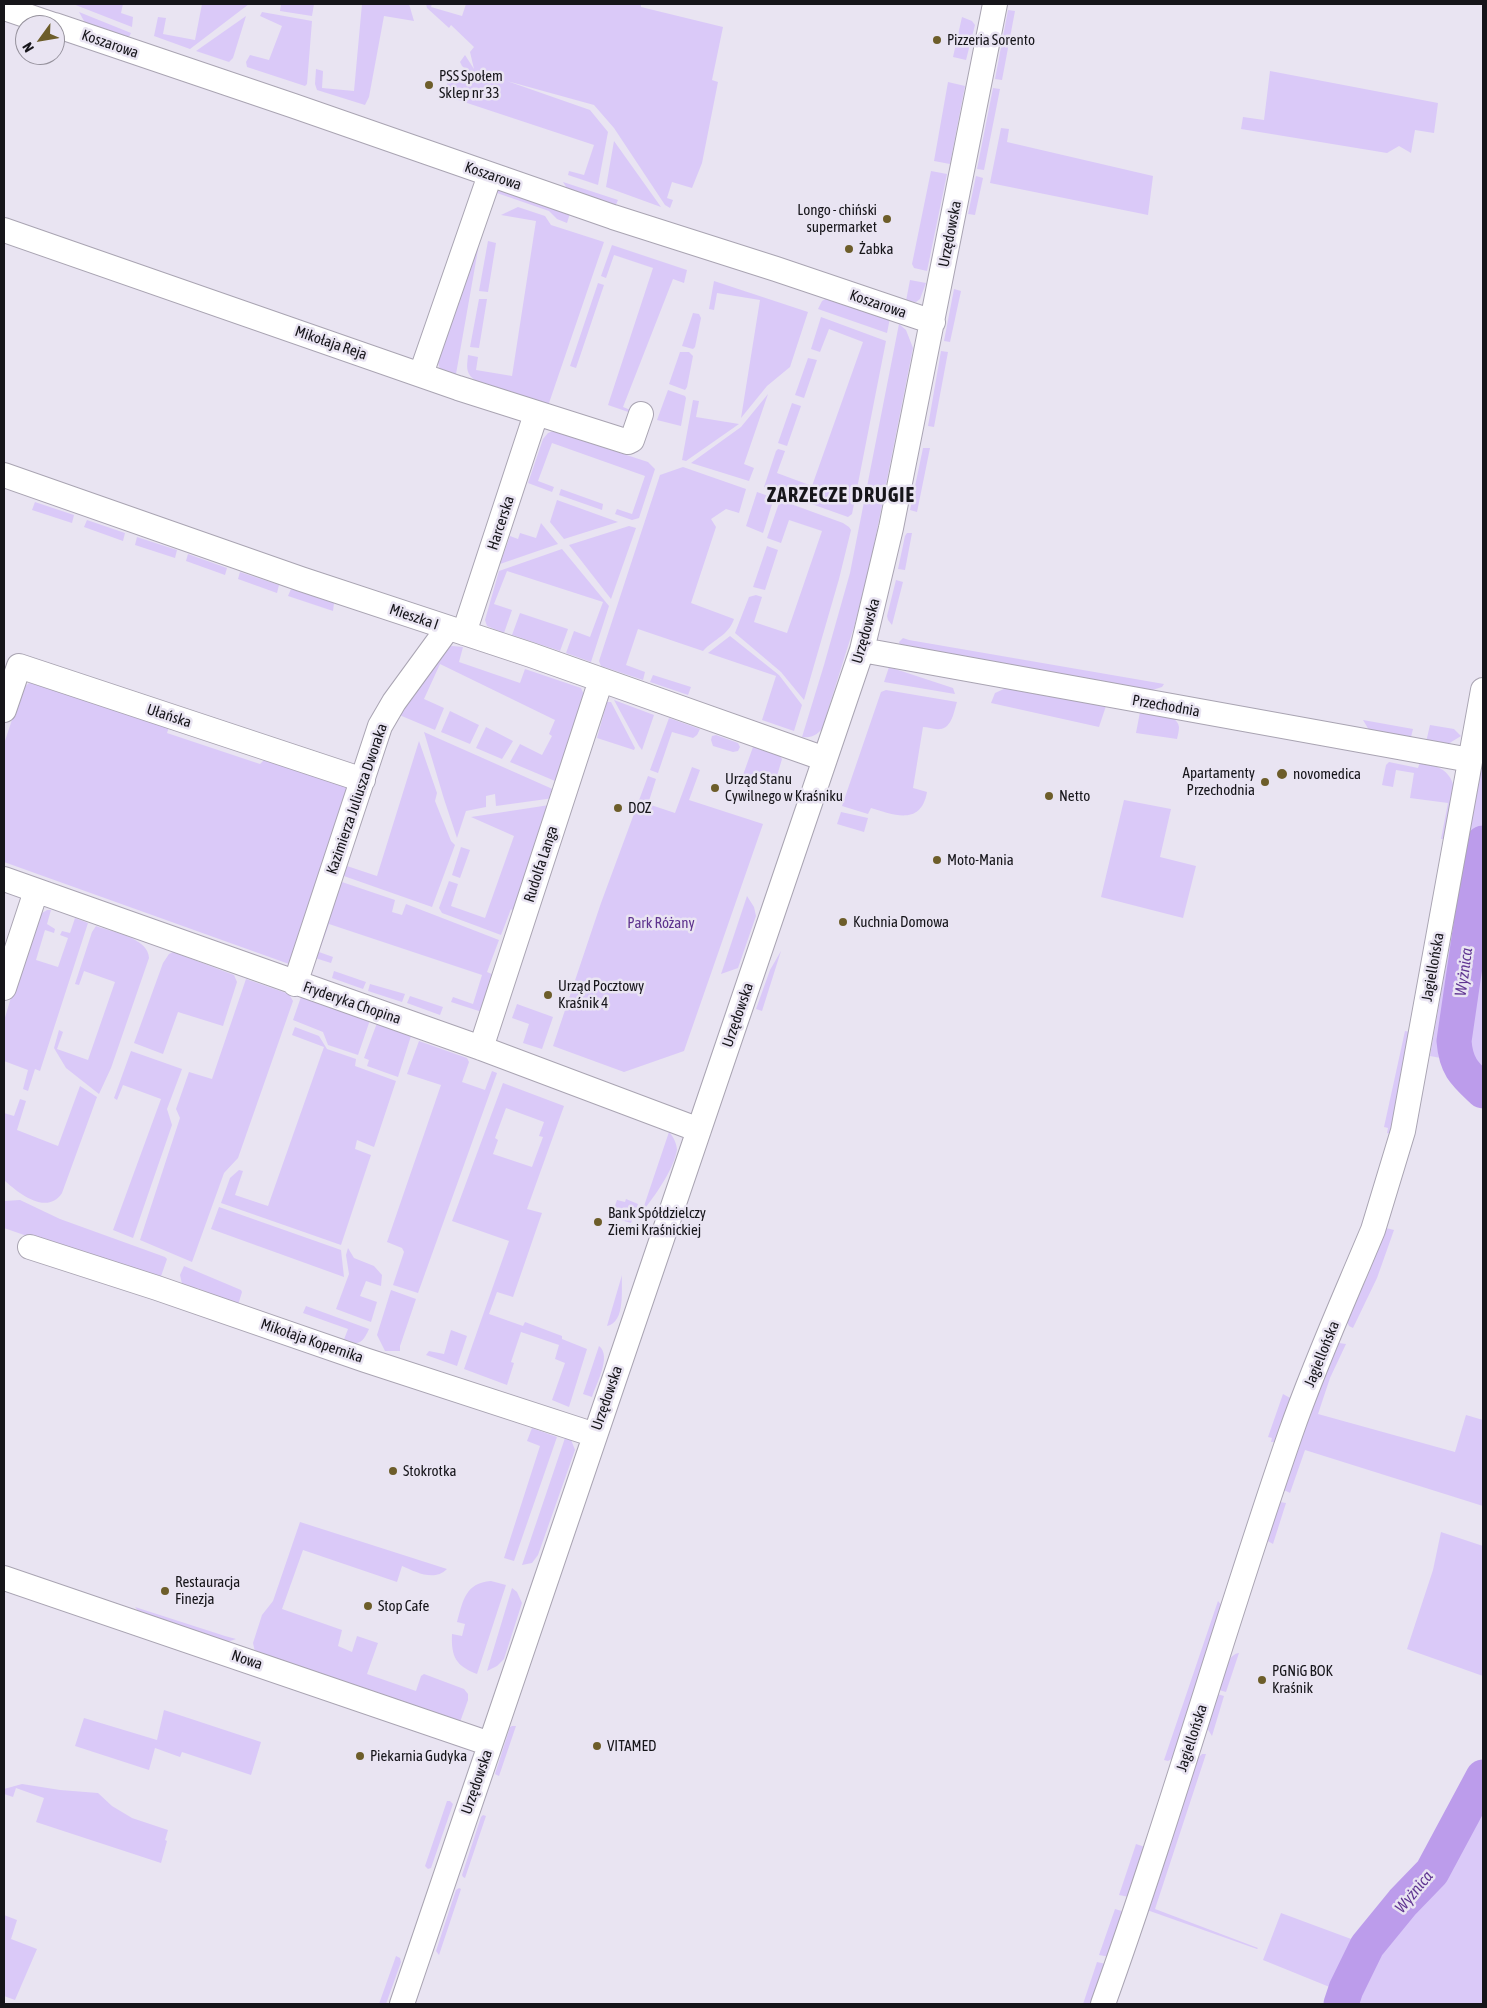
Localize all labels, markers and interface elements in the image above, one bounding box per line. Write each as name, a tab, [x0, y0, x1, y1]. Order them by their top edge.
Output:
north arrow	[15, 15, 65, 65]
street label: Koszarowa	[79, 26, 141, 62]
place label: Pizzeria Sorento	[947, 31, 1035, 49]
marker: Pizzeria Sorento	[931, 34, 943, 46]
text: N	[19, 40, 37, 55]
place label: PSS Społem Sklep nr 33	[439, 67, 503, 102]
marker: PSS Społem Sklep nr 33	[423, 79, 435, 91]
street label: Koszarowa	[462, 158, 524, 194]
street label: Urzędowska	[935, 199, 965, 269]
place label: Longo - chiński supermarket	[797, 201, 877, 236]
marker: Longo - chiński supermarket	[881, 213, 893, 225]
place label: Żabka	[859, 240, 893, 258]
marker: Żabka	[843, 243, 855, 255]
street label: Koszarowa	[847, 286, 909, 322]
street label: Mikołaja Reja	[293, 322, 369, 364]
district label: ZARZECZE DRUGIE	[765, 484, 917, 508]
street label: Harcerska	[484, 494, 518, 552]
street label: Urzędowska	[848, 596, 884, 666]
street label: Mieszka I	[387, 600, 441, 634]
street label: Przechodnia	[1131, 691, 1201, 721]
street label: Ułańska	[144, 700, 194, 732]
street label: Kazimierza Juliusza Dworaka	[323, 721, 391, 877]
place label: Apartamenty Przechodnia	[1183, 764, 1255, 799]
place label: novomedica	[1293, 765, 1361, 783]
marker: novomedica	[1275, 767, 1289, 781]
place label: Urząd Stanu Cywilnego w Kraśniku	[725, 770, 843, 805]
marker: Apartamenty Przechodnia	[1259, 776, 1271, 788]
marker: Urząd Stanu Cywilnego w Kraśniku	[709, 782, 721, 794]
place label: Netto	[1059, 787, 1090, 805]
marker: Netto	[1043, 790, 1055, 802]
place label: DOZ	[628, 799, 652, 817]
marker: DOZ	[612, 802, 624, 814]
street label: Rudolfa Langa	[520, 824, 562, 904]
place label: Moto-Mania	[947, 851, 1014, 869]
marker: Moto-Mania	[931, 854, 943, 866]
place label: Kuchnia Domowa	[853, 913, 949, 931]
park label: Park Różany	[627, 914, 695, 932]
marker: Kuchnia Domowa	[837, 916, 849, 928]
street label: Jagiellońska	[1418, 931, 1448, 1003]
water label: Wyżnica	[1451, 947, 1477, 997]
place label: Urząd Pocztowy Kraśnik 4	[558, 977, 644, 1012]
street label: Fryderyka Chopina	[301, 978, 403, 1028]
street label: Urzędowska	[719, 980, 757, 1050]
marker: Urząd Pocztowy Kraśnik 4	[542, 989, 554, 1001]
place label: Bank Spółdzielczy Ziemi Kraśnickiej	[608, 1204, 706, 1239]
marker: Bank Spółdzielczy Ziemi Kraśnickiej	[592, 1216, 604, 1228]
street label: Mikołaja Kopernika	[258, 1315, 366, 1367]
street label: Jagiellońska	[1301, 1318, 1343, 1390]
street label: Urzędowska	[588, 1363, 626, 1433]
place label: Stokrotka	[403, 1462, 456, 1480]
marker: Stokrotka	[387, 1465, 399, 1477]
place label: Restauracja Finezja	[175, 1573, 240, 1608]
marker: Restauracja Finezja	[159, 1585, 171, 1597]
place label: Stop Cafe	[378, 1597, 429, 1615]
marker: Stop Cafe	[362, 1600, 374, 1612]
street label: Nowa	[229, 1646, 265, 1674]
place label: PGNiG BOK Kraśnik	[1272, 1662, 1333, 1697]
marker: PGNiG BOK Kraśnik	[1256, 1674, 1268, 1686]
street label: Jagiellońska	[1173, 1702, 1211, 1774]
place label: VITAMED	[607, 1737, 656, 1755]
marker: VITAMED	[591, 1740, 603, 1752]
place label: Piekarnia Gudyka	[370, 1747, 467, 1765]
street label: Urzędowska	[458, 1747, 496, 1817]
marker: Piekarnia Gudyka	[354, 1750, 366, 1762]
water label: Wyżnica	[1391, 1867, 1437, 1917]

